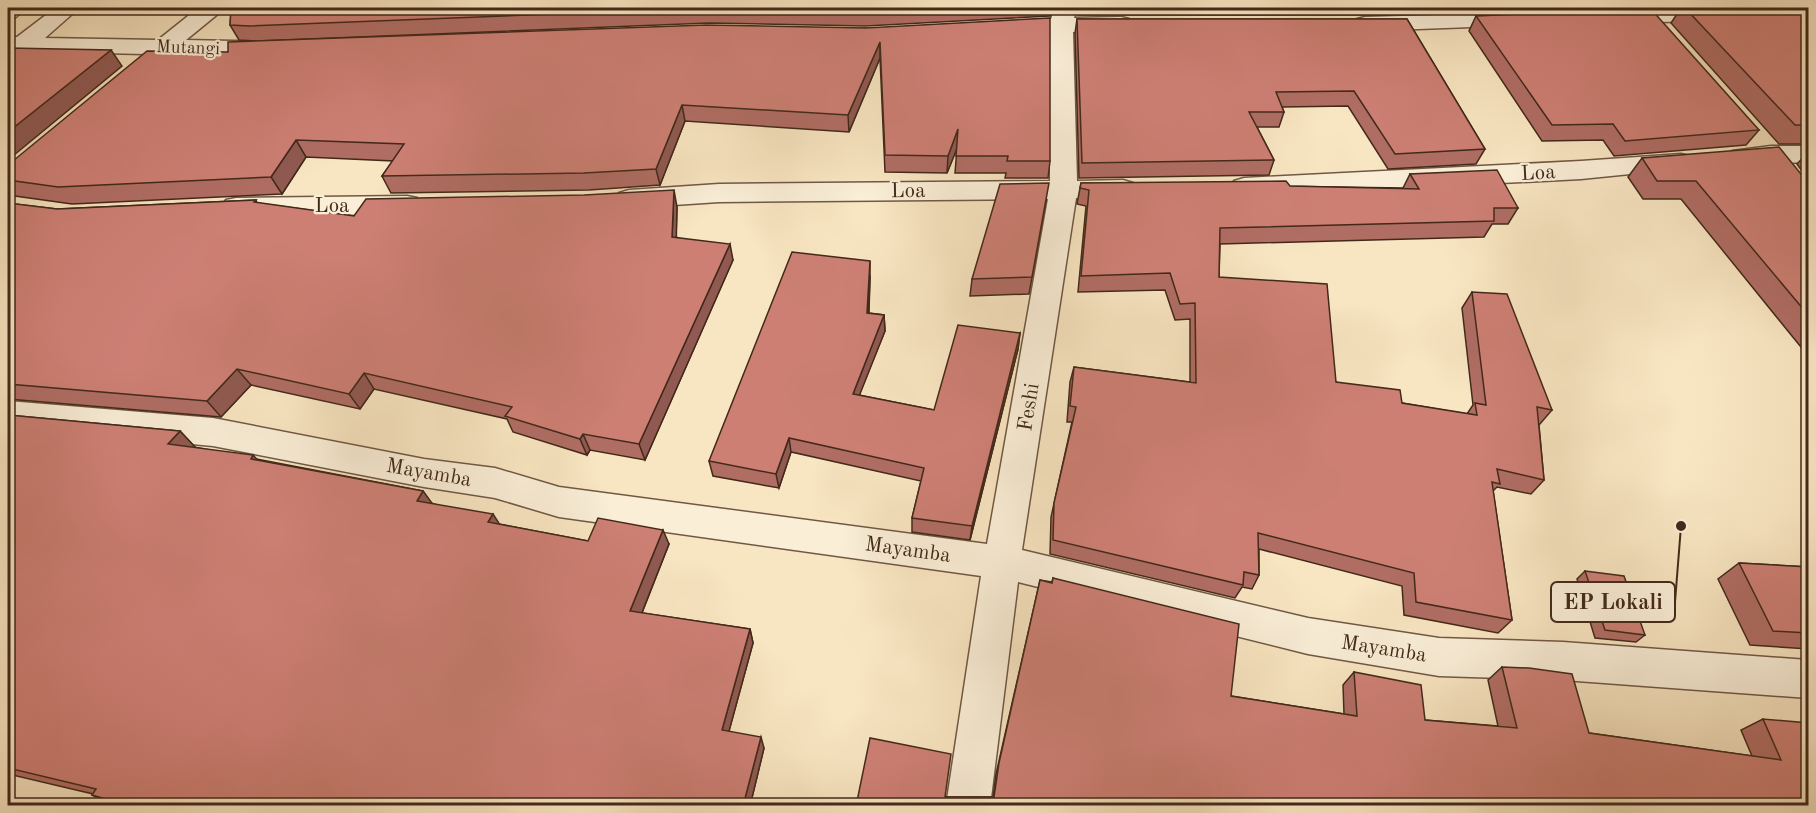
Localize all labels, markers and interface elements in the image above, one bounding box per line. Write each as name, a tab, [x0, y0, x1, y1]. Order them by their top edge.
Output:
street label: Mutangi	[156, 38, 220, 58]
street label: Loa	[1520, 162, 1556, 185]
street label: Loa	[890, 181, 926, 202]
street label: Loa	[315, 196, 349, 217]
street label: Feshi	[1015, 382, 1044, 433]
street label: Mayamba	[384, 456, 473, 491]
street label: Mayamba	[864, 534, 952, 567]
callout: EP Lokali	[1551, 582, 1675, 622]
text: EP Lokali	[1563, 592, 1663, 614]
street label: Mayamba	[1340, 632, 1428, 667]

